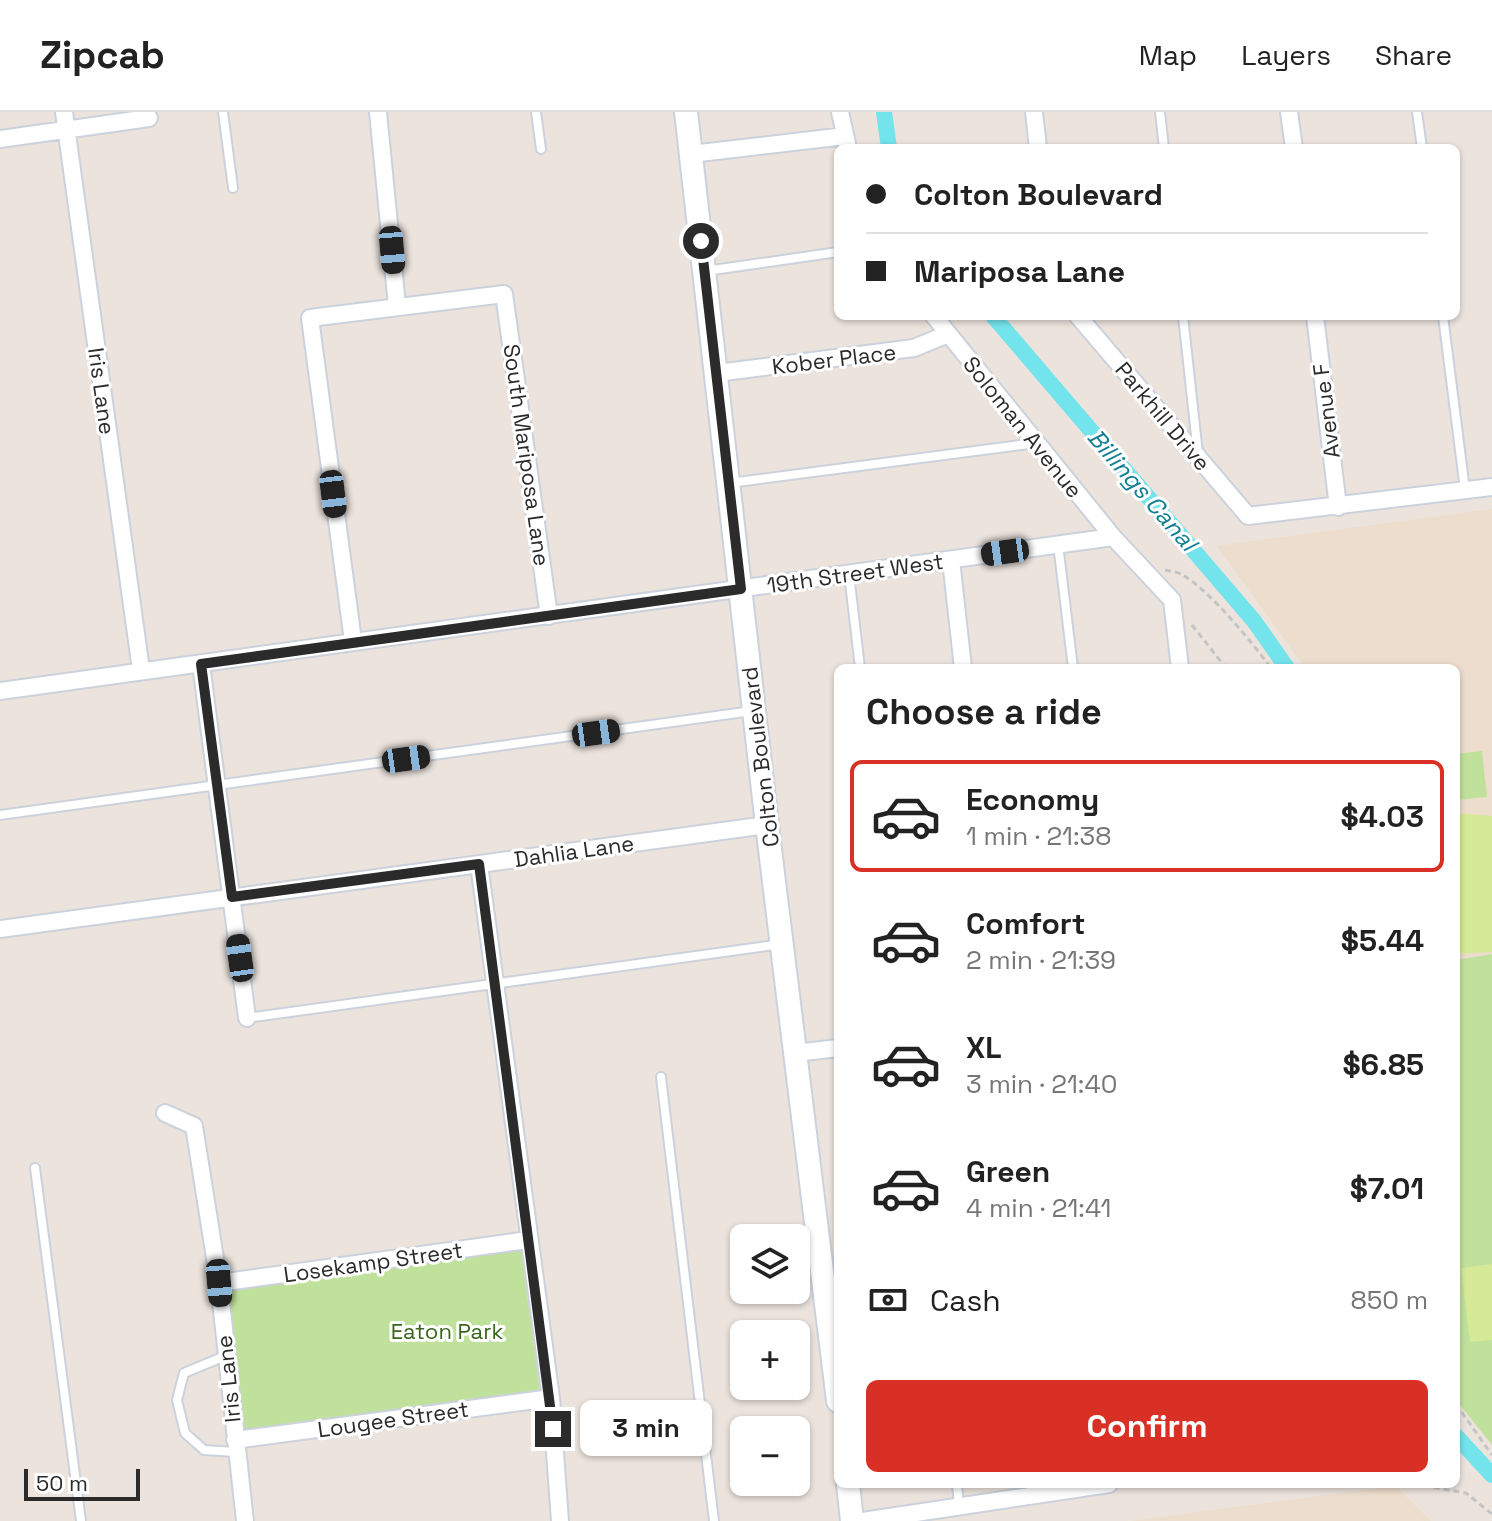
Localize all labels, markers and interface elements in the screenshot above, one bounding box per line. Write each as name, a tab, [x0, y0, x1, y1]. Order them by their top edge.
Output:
text: Zipcab	[40, 31, 165, 79]
text: Map	[1139, 37, 1197, 73]
text: Layers	[1241, 37, 1331, 73]
text: Share	[1375, 37, 1452, 73]
text: Colton Boulevard	[914, 175, 1163, 214]
route start	[683, 223, 719, 259]
car	[378, 225, 406, 275]
text: Mariposa Lane	[914, 252, 1125, 291]
street label: Kober Place	[770, 337, 898, 381]
street label: South Mariposa Lane	[498, 342, 556, 568]
street label: Iris Lane	[82, 346, 122, 436]
street label: Soloman Avenue	[957, 351, 1089, 503]
street label: Parkhill Drive	[1109, 356, 1217, 476]
street label: Avenue F	[1306, 362, 1346, 460]
water label: Billings Canal	[1081, 422, 1206, 560]
car	[318, 469, 348, 519]
car	[980, 537, 1030, 567]
street label: 19th Street West	[765, 547, 945, 599]
street label: Colton Boulevard	[735, 665, 785, 849]
text: Choose a ride	[866, 689, 1102, 735]
car	[571, 718, 621, 748]
car	[381, 744, 431, 774]
icon: car	[870, 780, 942, 852]
text: Economy	[966, 780, 1099, 819]
text: $4.03	[1340, 797, 1424, 836]
text: 1 min · 21:38	[966, 819, 1111, 853]
street label: Dahlia Lane	[512, 829, 636, 873]
icon: car	[870, 904, 942, 976]
text: Comfort	[966, 904, 1085, 943]
text: $5.44	[1341, 921, 1424, 960]
car	[225, 933, 255, 983]
text: 2 min · 21:39	[966, 943, 1116, 977]
icon: car	[870, 1028, 942, 1100]
text: XL	[966, 1028, 1002, 1067]
text: $6.85	[1342, 1045, 1424, 1084]
text: 3 min · 21:40	[966, 1067, 1117, 1101]
icon: car	[870, 1152, 942, 1224]
text: Green	[966, 1152, 1050, 1191]
text: $7.01	[1350, 1169, 1424, 1208]
text: 4 min · 21:41	[966, 1191, 1111, 1225]
map controls	[730, 1224, 810, 1496]
button: layers	[730, 1224, 810, 1304]
street label: Losekamp Street	[282, 1236, 464, 1288]
car	[205, 1258, 233, 1308]
icon: cash	[866, 1278, 910, 1322]
text: Cash	[930, 1281, 1001, 1320]
text: 850 m	[1351, 1283, 1428, 1317]
park label: Eaton Park	[391, 1317, 503, 1345]
button: +	[730, 1320, 810, 1400]
street label: Iris Lane	[210, 1334, 246, 1424]
button: Confirm	[866, 1380, 1428, 1472]
street label: Lougee Street	[316, 1395, 470, 1443]
callout: 3 min	[581, 1401, 713, 1457]
route end	[535, 1411, 571, 1447]
text: 3 min	[612, 1411, 680, 1445]
button: −	[730, 1416, 810, 1496]
scale bar	[24, 1465, 140, 1501]
text: 50 m	[36, 1469, 88, 1497]

